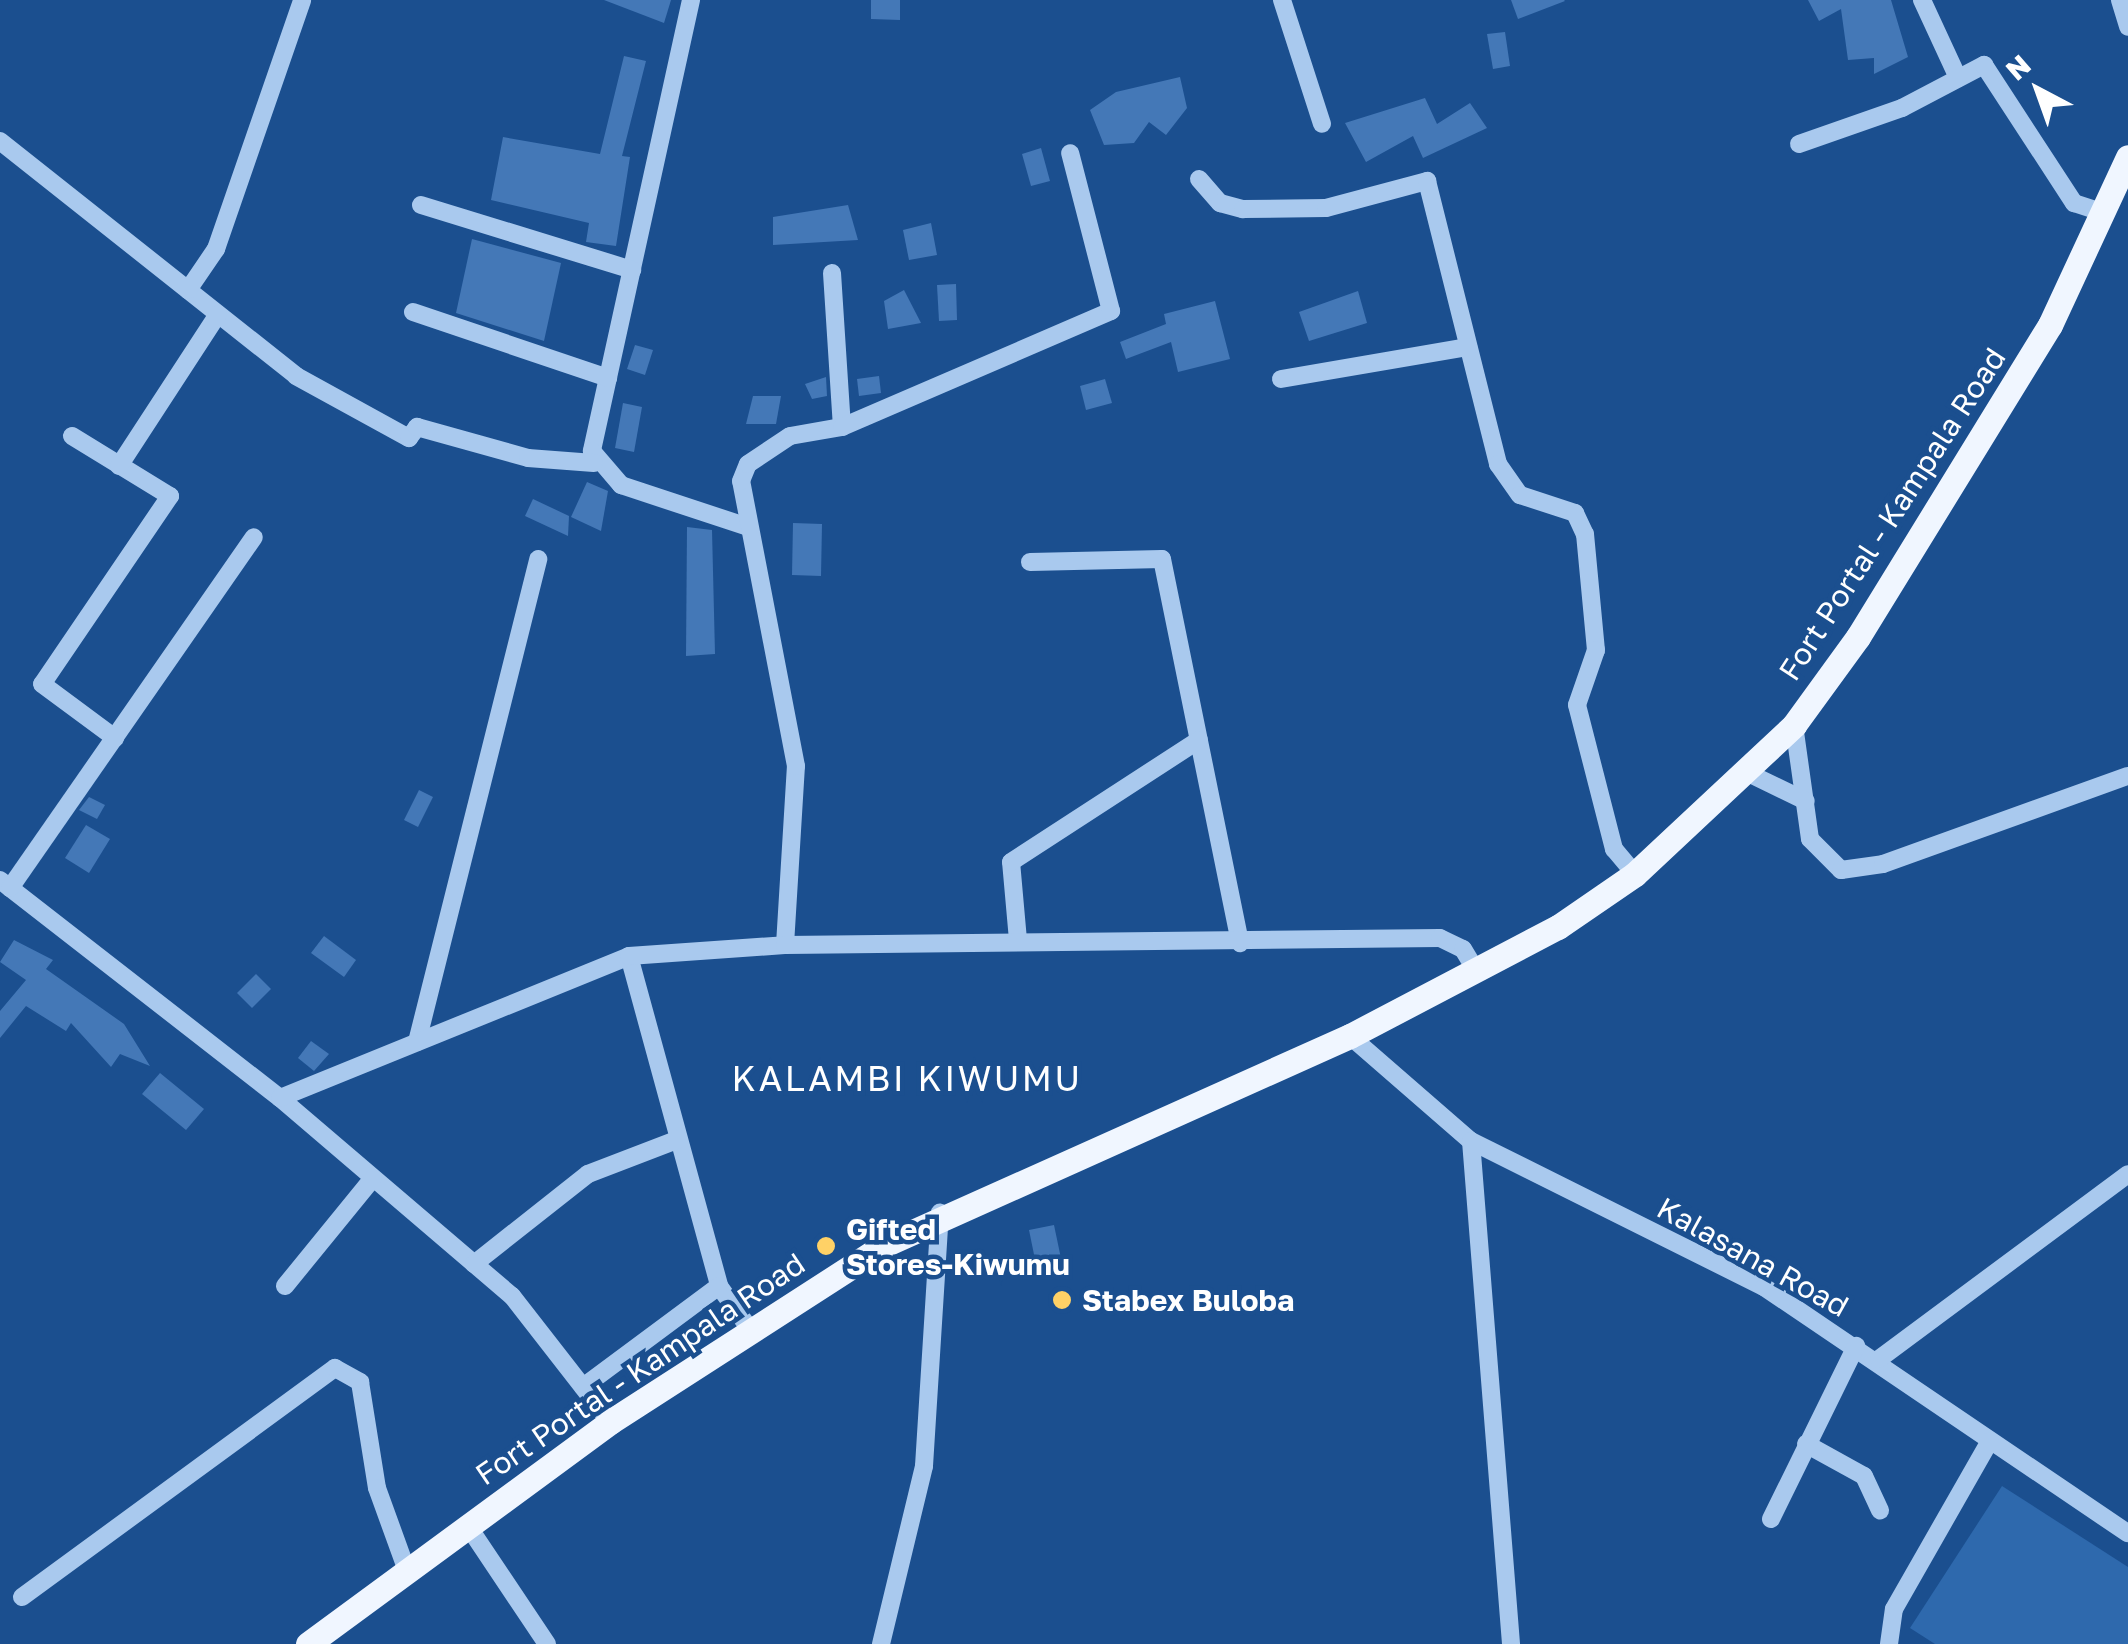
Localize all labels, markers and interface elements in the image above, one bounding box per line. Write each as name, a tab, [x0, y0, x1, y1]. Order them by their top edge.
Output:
north arrow	[1988, 40, 2088, 140]
text: N	[1999, 48, 2037, 86]
street label: Fort Portal - Kampala Road	[1771, 341, 2013, 687]
district label: KALAMBI KIWUMU	[732, 1057, 1082, 1099]
street label: Kalasana Road	[1651, 1190, 1855, 1324]
place label: Gifted Stores-Kiwumu	[846, 1211, 1070, 1282]
marker: Gifted Stores-Kiwumu	[815, 1235, 837, 1257]
street label: Fort Portal - Kampala Road	[469, 1245, 811, 1493]
place label: Stabex Buloba	[1082, 1282, 1294, 1318]
marker: Stabex Buloba	[1051, 1289, 1073, 1311]

